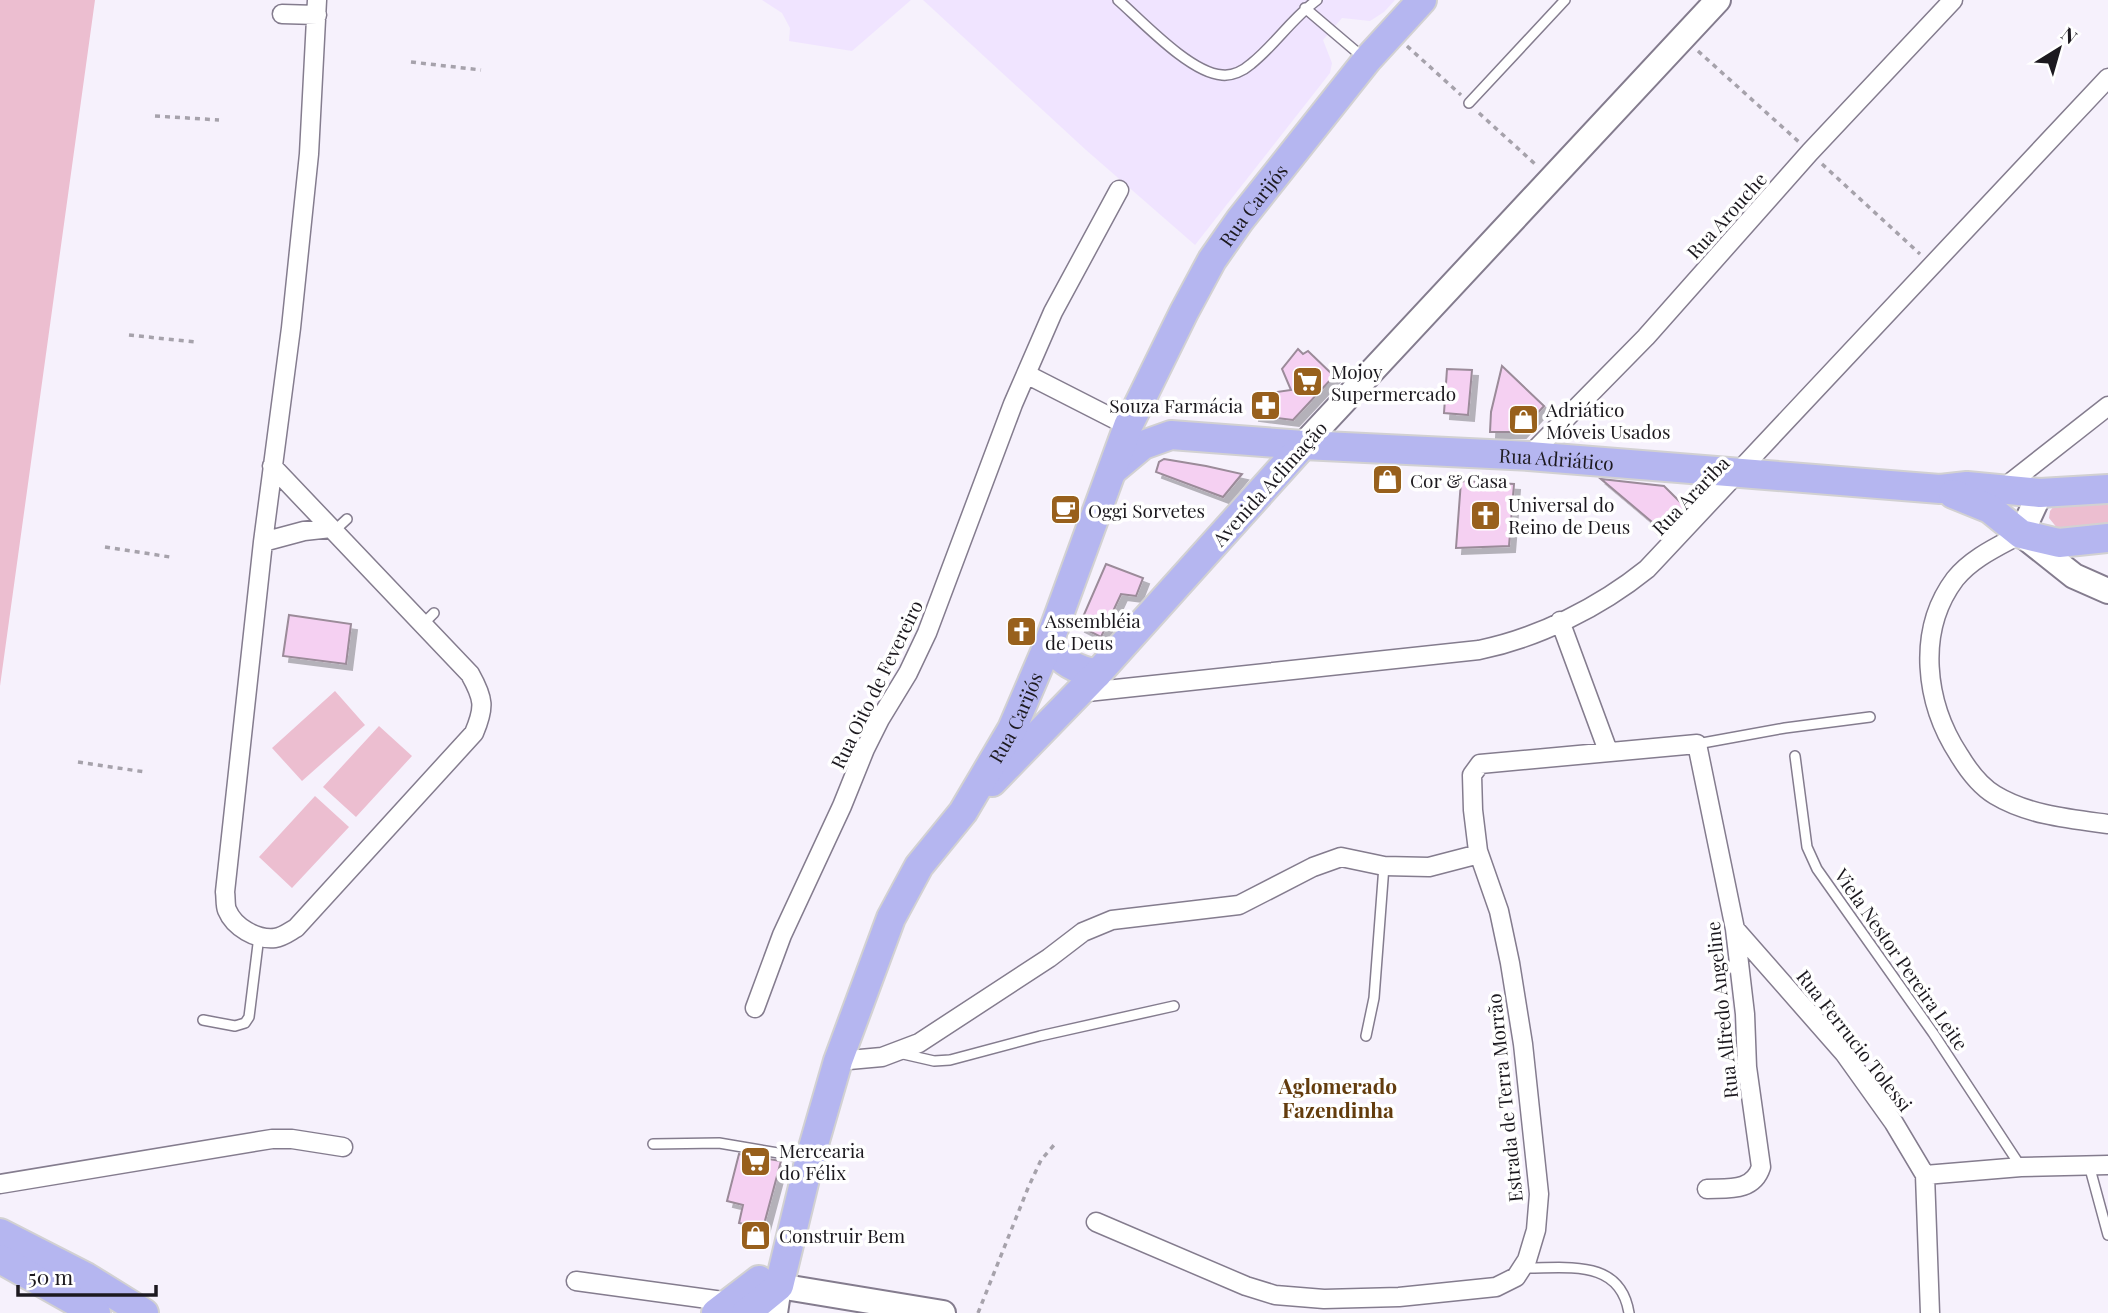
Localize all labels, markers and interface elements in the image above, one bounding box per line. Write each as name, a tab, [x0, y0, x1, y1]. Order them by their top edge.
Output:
north arrow	[2024, 14, 2094, 84]
text: N	[2057, 20, 2083, 49]
street label: Rua Carijós	[1213, 158, 1293, 251]
street label: Rua Arouche	[1680, 166, 1772, 264]
place label: Mojoy Supermercado	[1331, 358, 1456, 406]
supermarket icon: Mojoy Supermercado	[1291, 365, 1325, 399]
pharmacy icon: Souza Farmácia	[1249, 388, 1283, 422]
place label: Souza Farmácia	[1109, 392, 1244, 418]
place label: Adriático Móveis Usados	[1545, 396, 1670, 444]
shop icon: Adriático Móveis Usados	[1506, 403, 1540, 437]
street label: Avenida Aclimação	[1205, 415, 1332, 552]
street label: Rua Adriático	[1498, 442, 1615, 476]
street label: Rua Arariba	[1646, 449, 1735, 540]
shop icon: Cor & Casa	[1370, 463, 1404, 497]
place label: Cor & Casa	[1410, 467, 1508, 493]
place label: Universal do Reino de Deus	[1508, 491, 1630, 539]
cafe icon: Oggi Sorvetes	[1048, 493, 1082, 527]
place label: Oggi Sorvetes	[1088, 497, 1205, 523]
church icon: Universal do Reino de Deus	[1468, 498, 1502, 532]
street label: Rua Oito de Fevereiro	[824, 595, 928, 773]
place label: Assembléia de Deus	[1044, 607, 1141, 655]
church icon: Assembléia de Deus	[1005, 614, 1039, 648]
street label: Rua Carijós	[982, 668, 1048, 767]
street label: Viela Nestor Pereira Leite	[1829, 862, 1975, 1055]
street label: Rua Alfredo Angeline	[1699, 920, 1743, 1100]
street label: Rua Ferrucio Tolessi	[1791, 964, 1919, 1117]
street label: Estrada de Terra Morrão	[1480, 992, 1528, 1204]
district label: Aglomerado Fazendinha	[1278, 1071, 1397, 1123]
place label: Mercearia do Félix	[779, 1137, 865, 1185]
supermarket icon: Mercearia do Félix	[739, 1144, 773, 1178]
shop icon: Construir Bem	[739, 1218, 773, 1252]
place label: Construir Bem	[779, 1222, 905, 1248]
scale bar	[18, 1254, 156, 1298]
text: 50 m	[28, 1262, 74, 1290]

